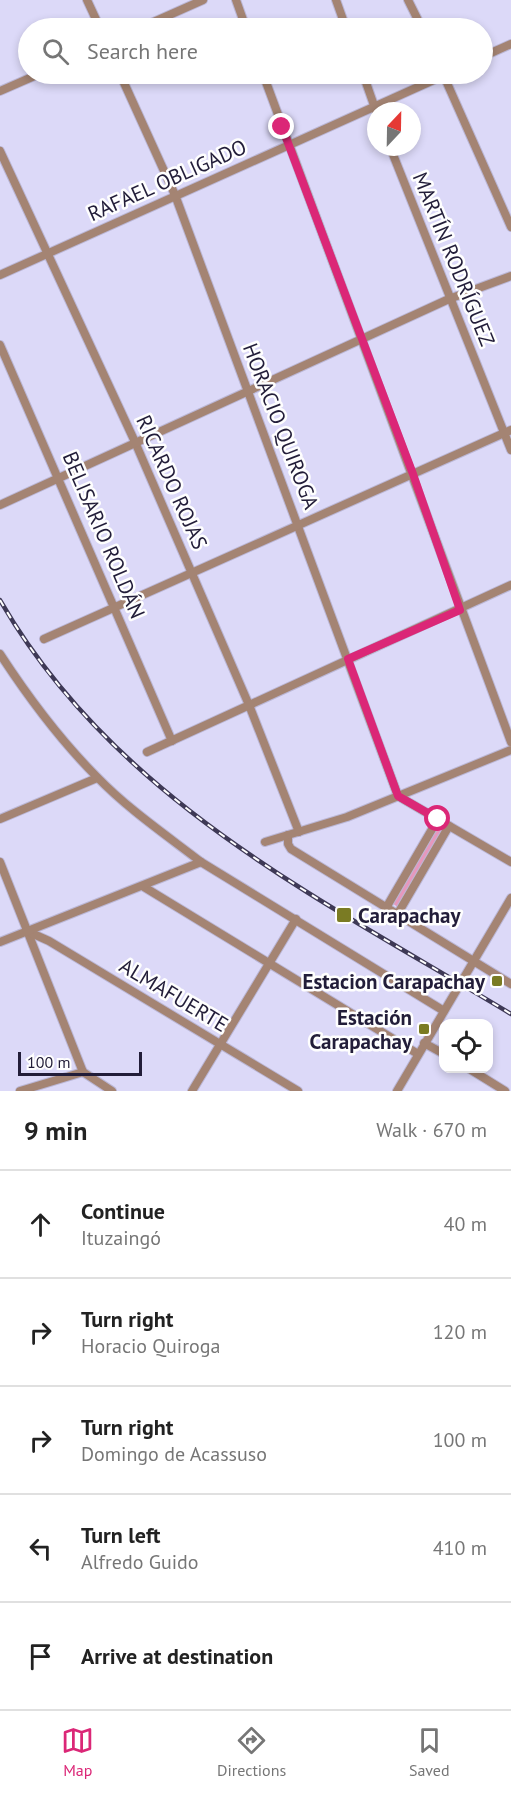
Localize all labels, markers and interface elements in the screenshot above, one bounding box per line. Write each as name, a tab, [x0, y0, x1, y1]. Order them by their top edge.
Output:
search box	[18, 18, 493, 84]
icon: search	[39, 35, 72, 68]
text: Search here	[87, 37, 198, 65]
north arrow	[367, 102, 421, 156]
route end	[268, 113, 294, 139]
street label: RAFAEL OBLIGADO	[83, 133, 251, 227]
street label: MARTÍN RODRÍGUEZ	[407, 168, 501, 350]
street label: HORACIO QUIROGA	[237, 339, 325, 513]
street label: RICARDO ROJAS	[130, 411, 214, 553]
street label: BELISARIO ROLDÁN	[57, 447, 151, 623]
route start	[424, 805, 450, 831]
place label: Carapachay	[358, 902, 461, 929]
marker: Carapachay	[335, 906, 353, 924]
street label: ALMAFUERTE	[115, 952, 233, 1038]
place label: Estacion Carapachay	[302, 968, 486, 995]
marker: Estacion Carapachay	[490, 974, 504, 988]
place label: Estación Carapachay	[310, 1004, 413, 1055]
map controls	[439, 1019, 493, 1073]
button: locate	[439, 1019, 493, 1073]
marker: Estación Carapachay	[417, 1022, 431, 1036]
scale bar	[18, 1049, 142, 1076]
text: 100 m	[27, 1052, 70, 1072]
text: 9 min	[24, 1114, 87, 1147]
text: Walk · 670 m	[376, 1117, 487, 1143]
text: Continue	[81, 1197, 165, 1225]
icon: ahead	[24, 1208, 57, 1241]
text: 40 m	[444, 1211, 487, 1237]
text: Ituzaingó	[81, 1225, 161, 1251]
text: Turn right	[81, 1305, 173, 1333]
icon: right	[24, 1316, 57, 1349]
text: 120 m	[433, 1319, 487, 1345]
text: Horacio Quiroga	[81, 1333, 220, 1359]
text: Turn right	[81, 1413, 173, 1441]
icon: right	[24, 1424, 57, 1457]
text: 100 m	[433, 1427, 487, 1453]
text: Domingo de Acassuso	[81, 1441, 267, 1467]
text: Turn left	[81, 1521, 161, 1549]
icon: left	[24, 1532, 57, 1565]
text: 410 m	[433, 1535, 487, 1561]
text: Alfredo Guido	[81, 1549, 199, 1575]
icon: arrive	[24, 1640, 57, 1673]
text: Arrive at destination	[81, 1642, 273, 1670]
tab: Map	[61, 1724, 94, 1780]
tab: Directions	[217, 1724, 286, 1780]
tab: Saved	[409, 1724, 450, 1780]

